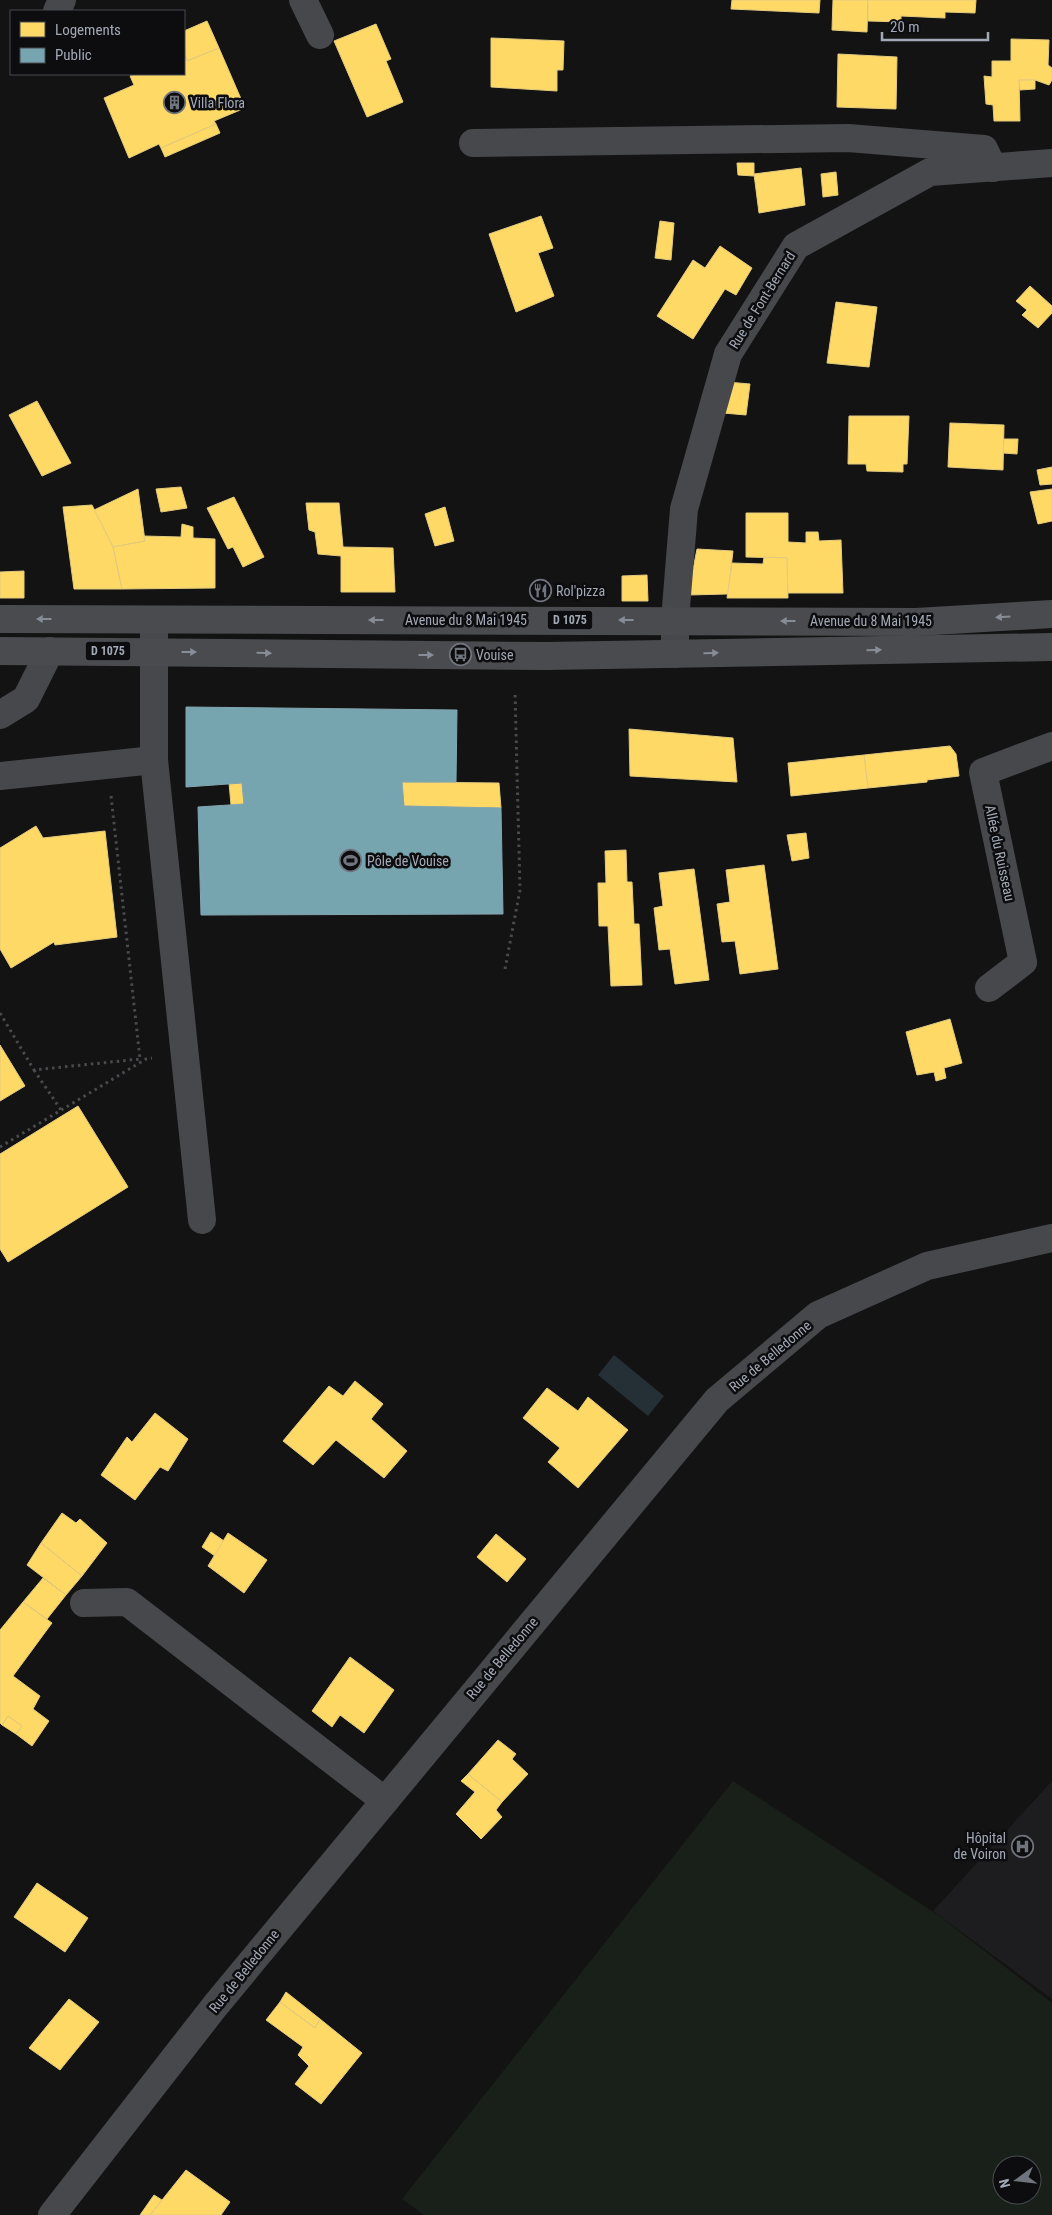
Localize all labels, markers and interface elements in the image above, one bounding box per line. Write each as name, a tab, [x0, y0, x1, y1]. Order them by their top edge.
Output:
legend	[10, 10, 185, 75]
scale bar	[882, 10, 988, 42]
text: 20 m	[890, 18, 920, 36]
text: Logements	[55, 21, 121, 39]
text: Public	[55, 46, 92, 64]
building icon: Villa Flora	[162, 91, 186, 115]
place label: Villa Flora	[190, 95, 245, 111]
street label: Rue de Font-Bernard	[726, 248, 798, 352]
restaurant icon: Rol'pizza	[528, 579, 552, 603]
place label: Rol'pizza	[556, 583, 605, 599]
road number: D 1075	[548, 610, 592, 630]
street label: Avenue du 8 Mai 1945	[405, 612, 527, 628]
street label: Avenue du 8 Mai 1945	[810, 613, 932, 629]
one-way arrow	[995, 614, 1011, 622]
one-way arrow	[36, 615, 52, 623]
one-way arrow	[368, 616, 384, 624]
one-way arrow	[618, 616, 634, 624]
one-way arrow	[780, 617, 796, 625]
road number: D 1075	[86, 641, 130, 660]
bus stop icon: Vouise	[448, 643, 472, 667]
one-way arrow	[866, 646, 882, 654]
place label: Vouise	[476, 647, 514, 663]
one-way arrow	[181, 648, 197, 656]
one-way arrow	[704, 649, 720, 657]
one-way arrow	[256, 650, 272, 658]
one-way arrow	[419, 651, 435, 659]
street label: Allée du Ruisseau	[982, 803, 1018, 903]
sports icon: Pôle de Vouise	[339, 849, 363, 873]
place label: Pôle de Vouise	[367, 853, 449, 869]
street label: Rue de Belledonne	[726, 1317, 815, 1395]
street label: Rue de Belledonne	[463, 1613, 541, 1702]
place label: Hôpital de Voiron	[954, 1830, 1006, 1862]
hospital icon: Hôpital de Voiron	[1010, 1834, 1034, 1858]
street label: Rue de Belledonne	[206, 1926, 283, 2016]
north arrow	[992, 2155, 1042, 2205]
text: N	[996, 2177, 1013, 2190]

